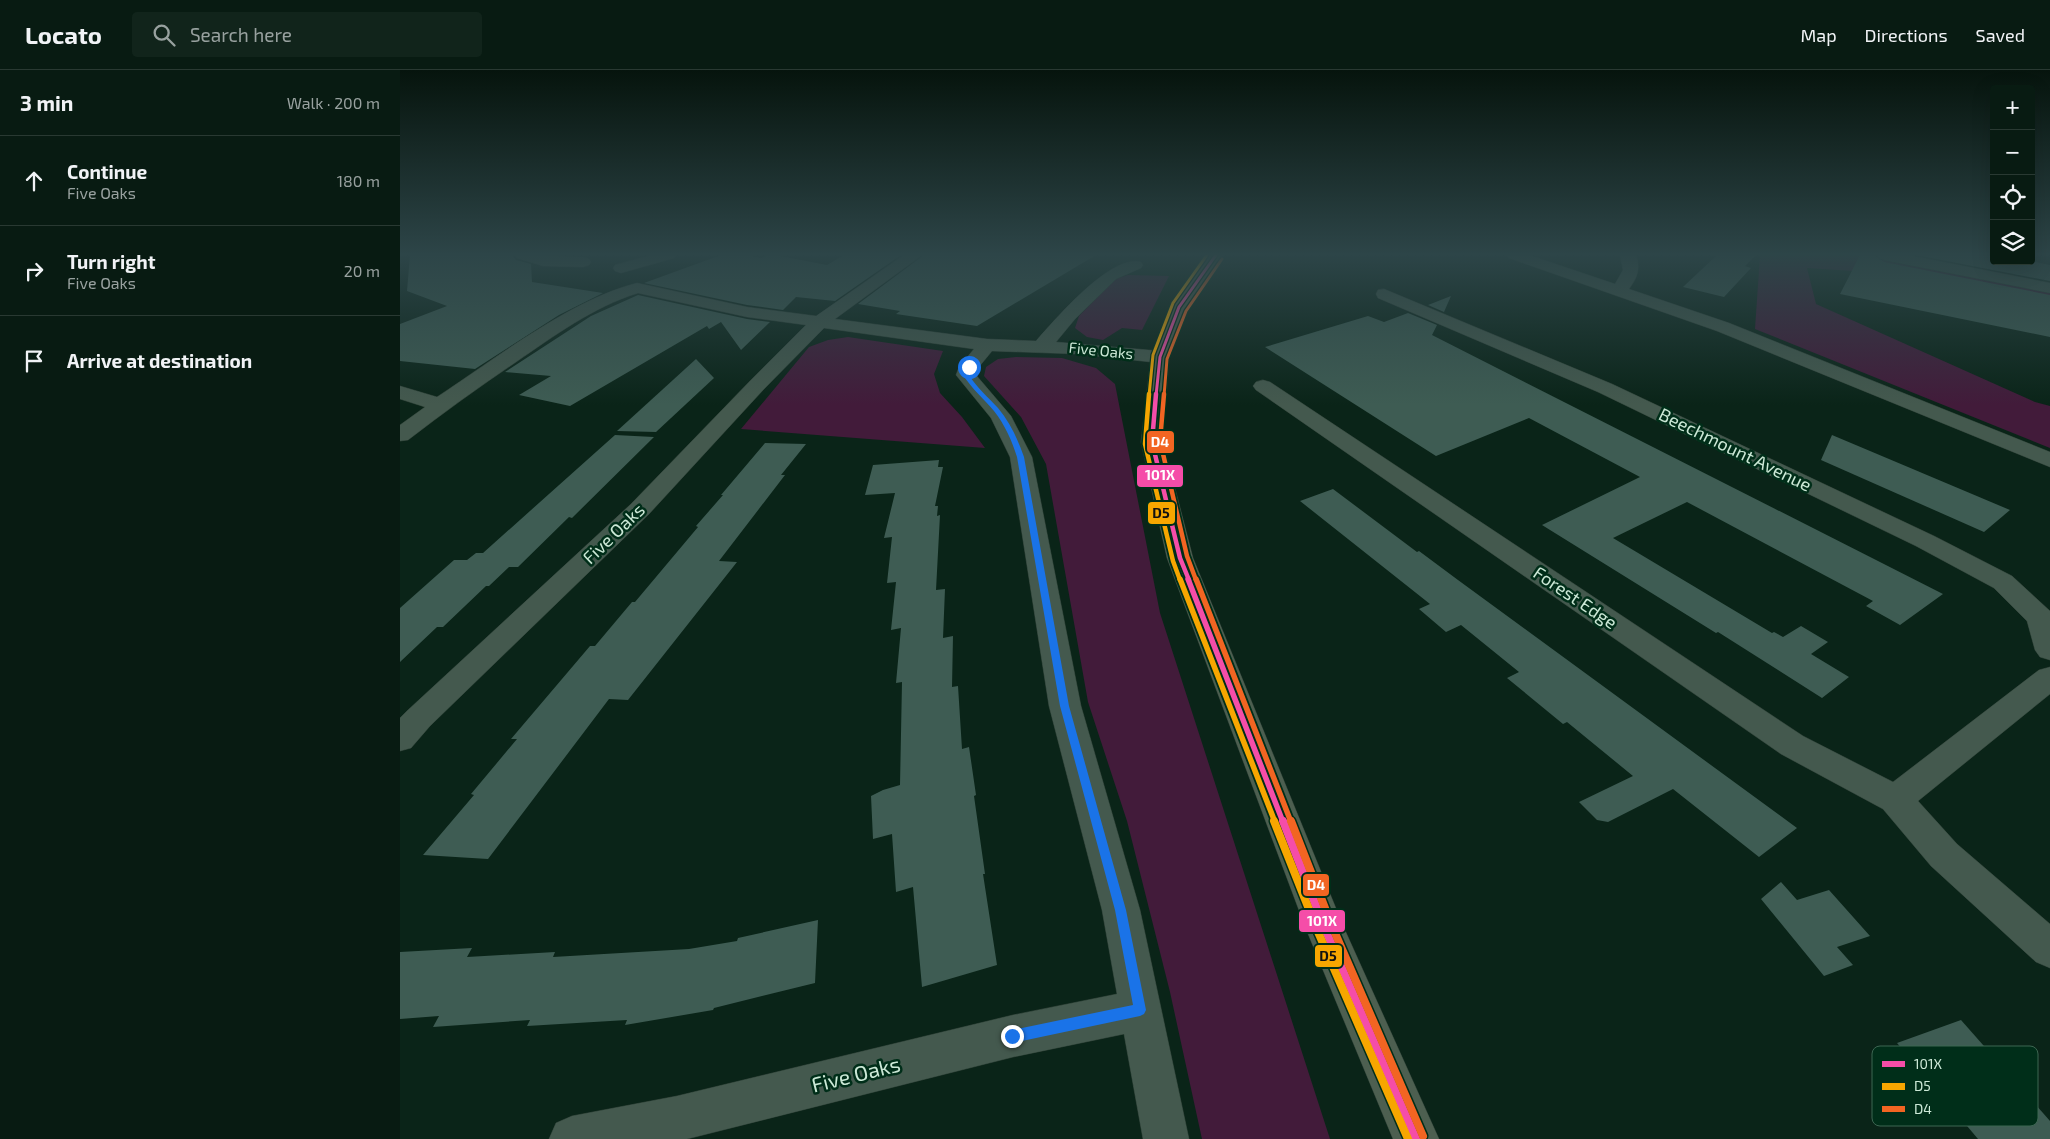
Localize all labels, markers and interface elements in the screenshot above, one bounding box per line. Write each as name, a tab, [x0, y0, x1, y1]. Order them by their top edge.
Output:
search box	[132, 12, 482, 57]
text: Locato	[25, 20, 102, 49]
icon: search	[150, 21, 178, 49]
text: Search here	[190, 23, 292, 46]
text: Map	[1800, 24, 1837, 46]
text: Directions	[1865, 24, 1948, 46]
text: Saved	[1976, 24, 2025, 46]
map controls	[1990, 85, 2035, 265]
button: +	[1990, 85, 2035, 130]
text: 3 min	[20, 90, 73, 115]
text: Walk · 200 m	[287, 93, 380, 112]
button: −	[1990, 130, 2035, 175]
text: Continue	[67, 160, 147, 183]
icon: ahead	[20, 167, 48, 195]
text: 180 m	[337, 171, 380, 190]
button: locate	[1990, 175, 2035, 220]
text: Five Oaks	[67, 183, 136, 202]
button: layers	[1990, 220, 2035, 265]
text: Turn right	[67, 250, 155, 273]
icon: right	[20, 257, 48, 285]
text: 20 m	[344, 261, 380, 280]
text: Five Oaks	[67, 273, 136, 292]
street label: Five Oaks	[1068, 338, 1134, 362]
icon: arrive	[20, 347, 48, 375]
text: Arrive at destination	[67, 349, 252, 372]
route start	[958, 356, 981, 379]
street label: Beechmount Avenue	[1655, 403, 1815, 496]
line badge: D4	[1146, 430, 1175, 454]
text: D4	[1151, 433, 1169, 450]
line badge: 101X	[1136, 464, 1184, 488]
text: 101X	[1145, 466, 1175, 483]
street label: Five Oaks	[578, 498, 649, 568]
line badge: D5	[1147, 501, 1176, 525]
text: D5	[1152, 504, 1170, 521]
street label: Forest Edge	[1529, 561, 1622, 633]
line badge: D4	[1302, 873, 1330, 897]
text: D4	[1307, 876, 1325, 893]
line badge: 101X	[1298, 909, 1346, 933]
text: 101X	[1307, 912, 1337, 929]
line badge: D5	[1314, 944, 1343, 968]
text: D5	[1319, 947, 1337, 964]
route end	[1001, 1025, 1024, 1048]
legend	[1872, 1046, 2038, 1126]
street label: Five Oaks	[809, 1050, 903, 1097]
text: 101X	[1914, 1055, 1943, 1072]
text: D5	[1914, 1077, 1931, 1094]
text: D4	[1914, 1100, 1932, 1117]

